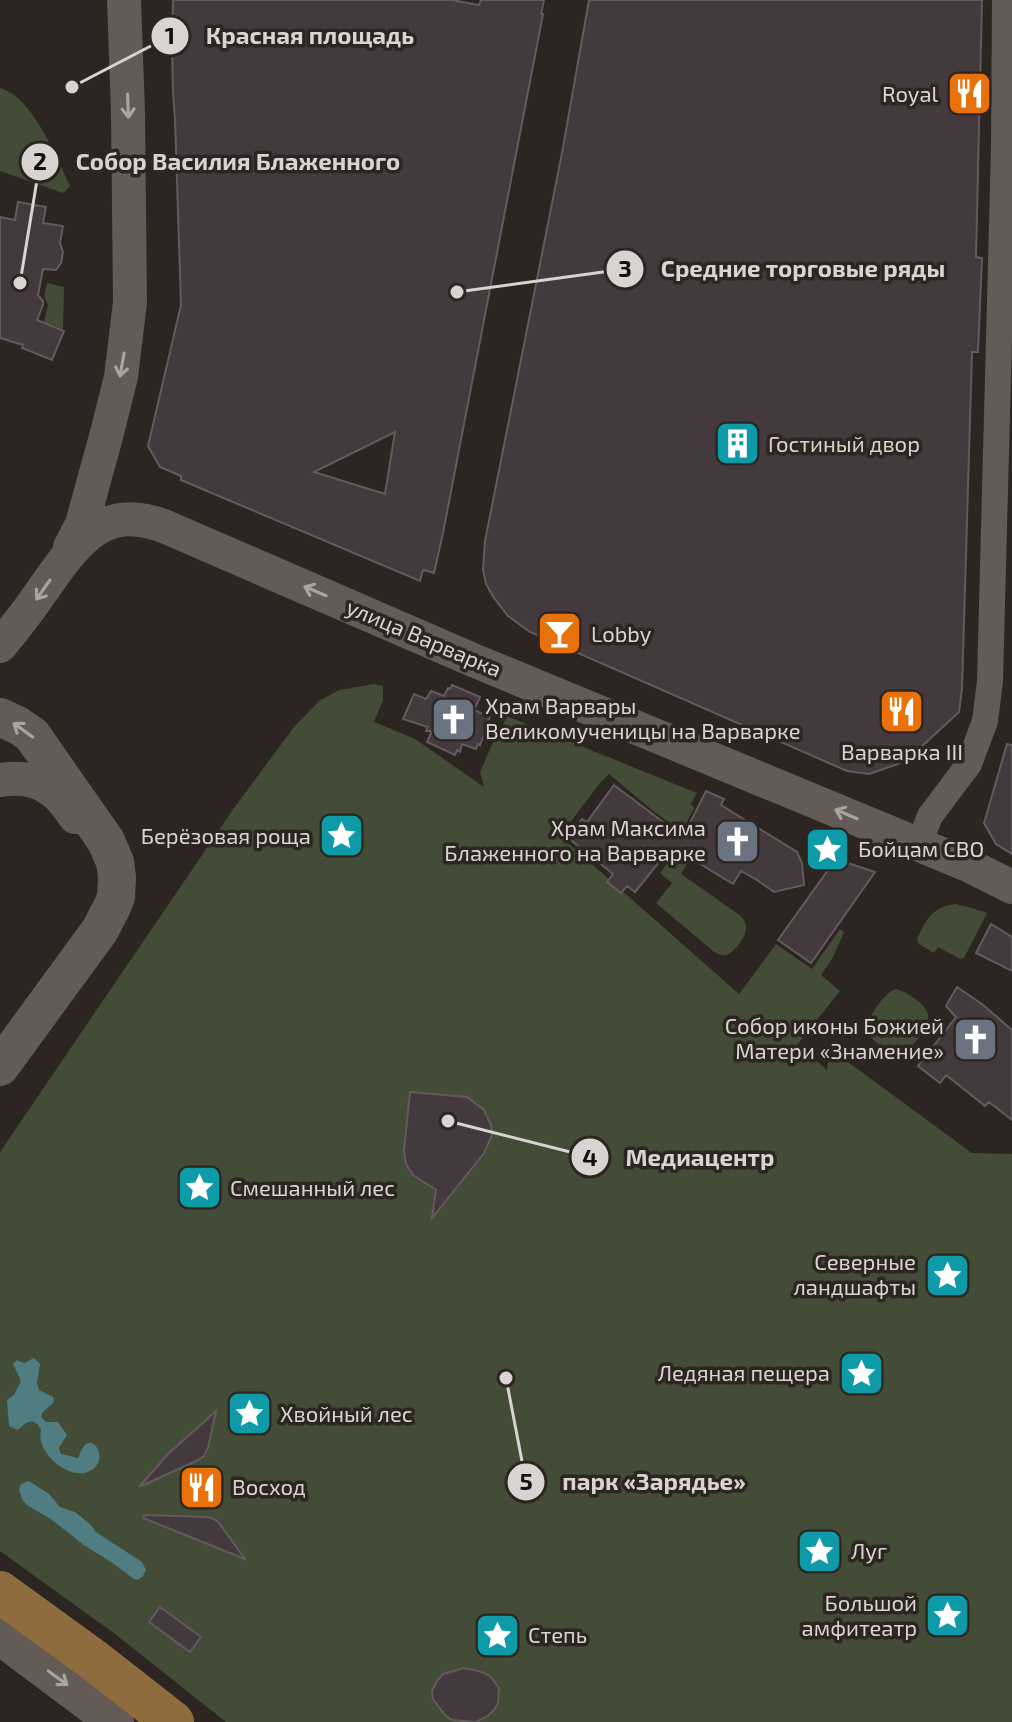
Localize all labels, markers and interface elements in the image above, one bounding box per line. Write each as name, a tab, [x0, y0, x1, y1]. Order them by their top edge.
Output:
callout: Красная площадь	[150, 12, 430, 60]
text: 1	[165, 20, 175, 49]
text: Красная площадь	[206, 20, 414, 49]
restaurant icon: Royal	[945, 70, 993, 118]
place label: Royal	[882, 80, 938, 106]
one-way arrow	[121, 92, 136, 119]
callout: Собор Василия Блаженного	[20, 138, 417, 186]
text: 2	[33, 146, 47, 175]
text: Собор Василия Блаженного	[76, 146, 400, 175]
callout: Средние торговые ряды	[605, 245, 962, 293]
text: 3	[618, 253, 632, 282]
text: Средние торговые ряды	[661, 253, 945, 282]
one-way arrow	[114, 352, 129, 378]
building icon: Гостиный двор	[713, 420, 761, 468]
place label: Гостиный двор	[768, 430, 920, 456]
one-way arrow	[35, 579, 51, 601]
one-way arrow	[304, 583, 328, 598]
street label: улица Варварка	[342, 593, 506, 682]
bar icon: Lobby	[536, 610, 584, 658]
place label: Lobby	[591, 620, 652, 646]
restaurant icon: Варварка III	[878, 687, 926, 735]
place label: Храм Варвары Великомученицы на Варварке	[485, 692, 801, 744]
church icon: Храм Варвары Великомученицы на Варварке	[430, 695, 478, 743]
one-way arrow	[13, 722, 34, 739]
place label: Варварка III	[841, 738, 963, 764]
one-way arrow	[834, 806, 859, 821]
place icon: Берёзовая роща	[318, 812, 366, 860]
place label: Храм Максима Блаженного на Варварке	[444, 814, 706, 865]
church icon: Храм Максима Блаженного на Варварке	[713, 817, 761, 865]
place label: Берёзовая роща	[141, 822, 311, 848]
place icon: Бойцам СВО	[803, 825, 851, 873]
place label: Бойцам СВО	[858, 835, 984, 861]
place label: Собор иконы Божией Матери «Знамение»	[725, 1012, 944, 1063]
church icon: Собор иконы Божией Матери «Знамение»	[951, 1015, 999, 1063]
callout: Медиацентр	[570, 1133, 790, 1181]
text: 4	[582, 1142, 598, 1171]
text: Медиацентр	[626, 1142, 774, 1171]
place icon: Смешанный лес	[175, 1164, 223, 1212]
place label: Смешанный лес	[230, 1174, 395, 1200]
place label: Северные ландшафты	[793, 1248, 916, 1299]
place icon: Северные ландшафты	[923, 1251, 971, 1299]
place icon: Ледяная пещера	[837, 1349, 885, 1397]
place label: Ледяная пещера	[658, 1359, 830, 1385]
place icon: Хвойный лес	[225, 1390, 273, 1438]
place label: Хвойный лес	[280, 1400, 413, 1426]
callout: парк «Зарядье»	[506, 1458, 761, 1506]
restaurant icon: Восход	[177, 1463, 225, 1511]
text: 5	[519, 1466, 533, 1495]
text: парк «Зарядье»	[562, 1466, 746, 1495]
place label: Восход	[232, 1473, 306, 1499]
place icon: Луг	[796, 1527, 844, 1575]
place label: Луг	[851, 1537, 887, 1564]
place label: Большой амфитеатр	[802, 1589, 917, 1640]
place icon: Большой амфитеатр	[924, 1592, 972, 1640]
place icon: Степь	[473, 1611, 521, 1659]
place label: Степь	[528, 1621, 587, 1647]
one-way arrow	[47, 1670, 69, 1687]

